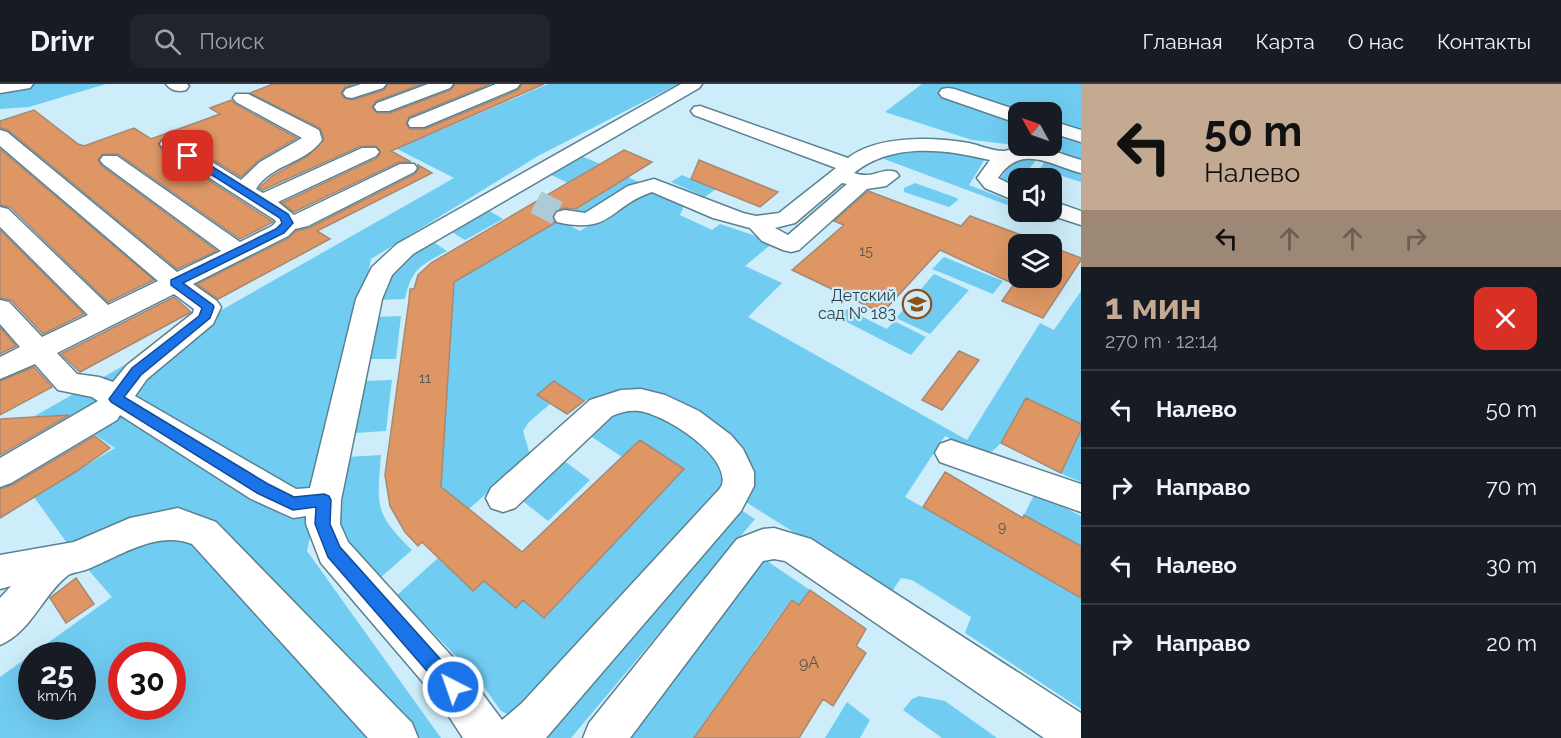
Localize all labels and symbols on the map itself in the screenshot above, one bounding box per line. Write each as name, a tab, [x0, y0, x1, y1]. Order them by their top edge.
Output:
north arrow	[1008, 102, 1062, 156]
pin	[162, 130, 213, 181]
house number: 15	[859, 243, 873, 259]
place label: Детский сад № 183	[818, 286, 896, 323]
school or university icon: Детский сад № 183	[901, 288, 933, 320]
house number: 11	[419, 370, 431, 386]
house number: 9	[998, 519, 1006, 535]
speed limit sign: 30	[108, 642, 186, 720]
house number: 9А	[799, 653, 819, 672]
position arrow	[421, 655, 485, 719]

